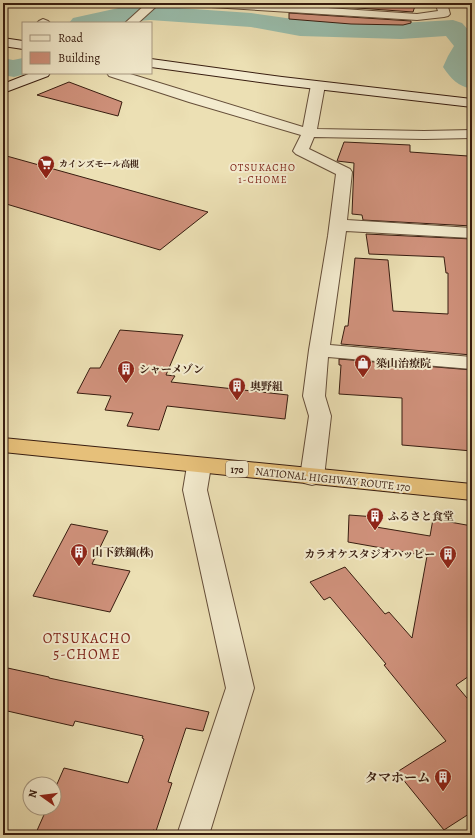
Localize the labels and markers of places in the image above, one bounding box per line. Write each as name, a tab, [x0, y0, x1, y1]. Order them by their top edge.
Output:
supermarket icon: カインズモール高槻	[36, 154, 56, 179]
place label: カインズモール高槻	[59, 158, 139, 170]
shop icon: 築山治療院	[353, 353, 373, 378]
place label: 築山治療院	[376, 356, 431, 371]
building icon: シャーメゾン	[116, 359, 136, 384]
place label: シャーメゾン	[139, 362, 204, 377]
building icon: 奥野組	[227, 376, 247, 401]
place label: 奥野組	[250, 379, 283, 394]
building icon: ふるさと食堂	[365, 506, 385, 531]
place label: ふるさと食堂	[388, 509, 454, 524]
building icon: 山下鉄鋼(株)	[69, 542, 89, 567]
building icon: カラオケスタジオハッピー	[438, 544, 458, 569]
place label: 山下鉄鋼(株)	[92, 545, 153, 560]
place label: カラオケスタジオハッピー	[304, 547, 435, 562]
building icon: タマホーム	[433, 767, 453, 792]
place label: タマホーム	[365, 769, 430, 786]

